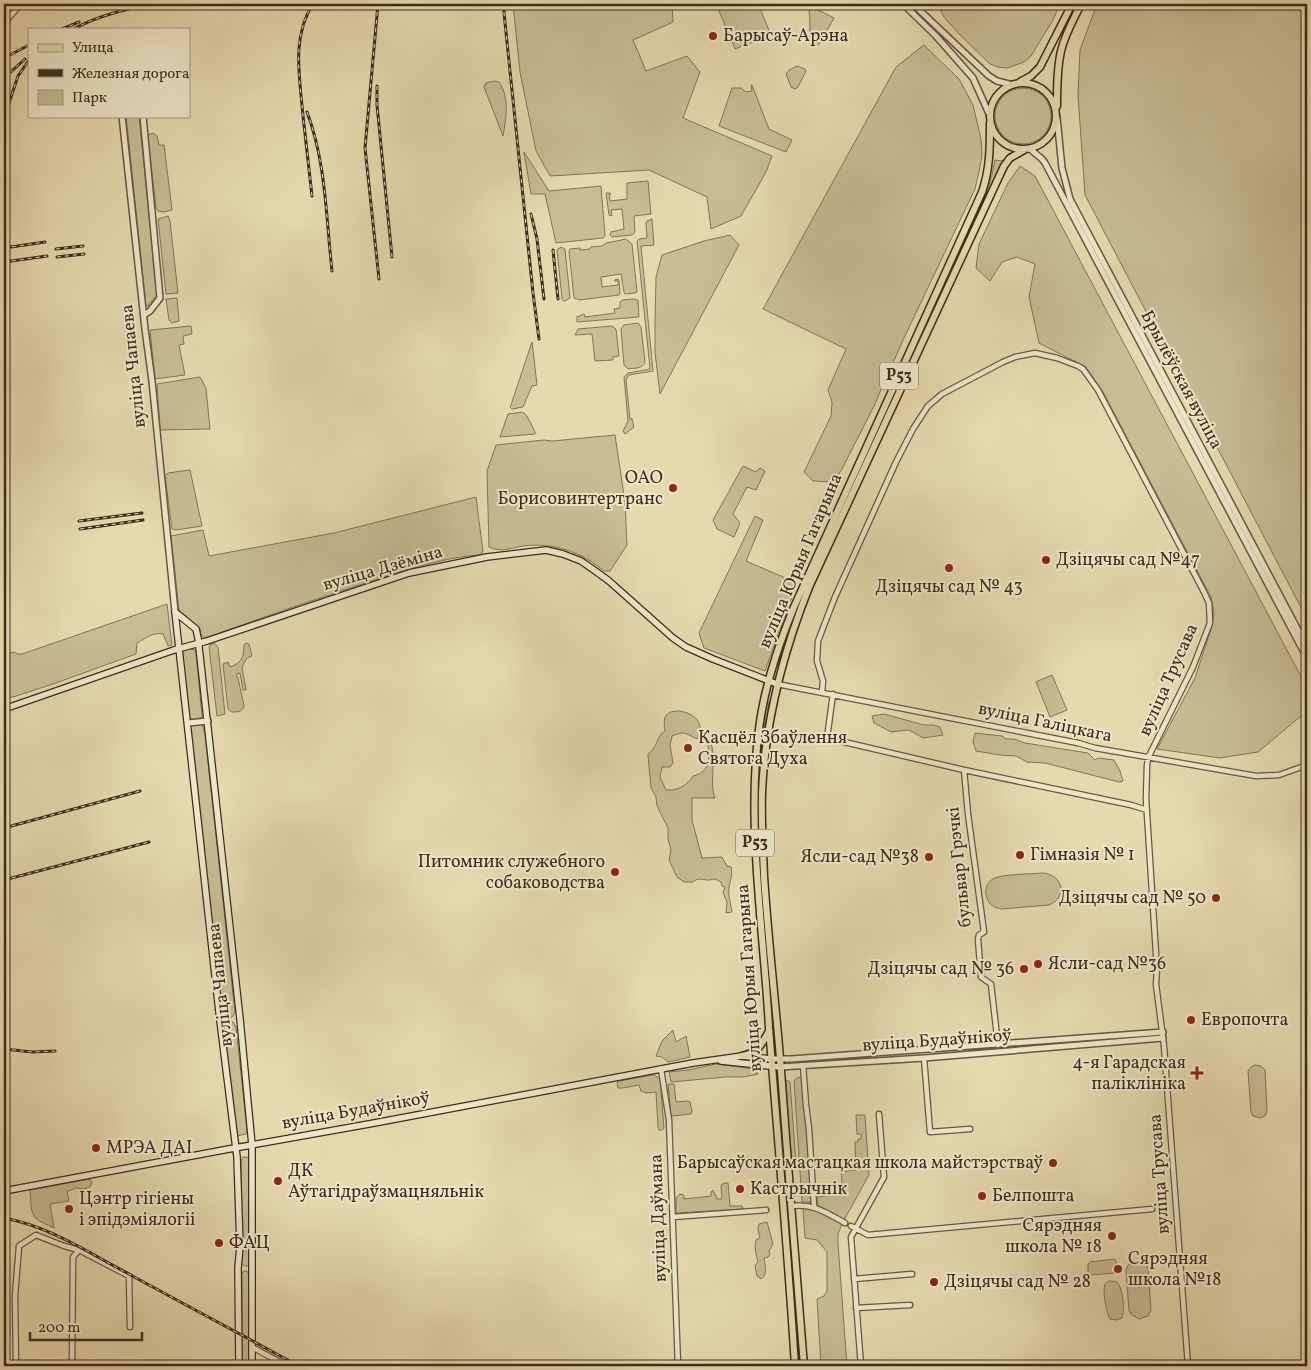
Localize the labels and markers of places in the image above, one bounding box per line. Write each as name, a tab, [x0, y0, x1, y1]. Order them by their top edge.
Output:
place label: Барысаў-Арэна	[723, 24, 848, 49]
marker: Барысаў-Арэна	[707, 30, 719, 42]
place label: ОАО Борисовинтертранс	[497, 466, 663, 512]
marker: ОАО Борисовинтертранс	[667, 482, 679, 494]
place label: Дзіцячы сад №47	[1056, 548, 1200, 573]
marker: Дзіцячы сад №47	[1040, 554, 1052, 566]
marker: Дзіцячы сад № 43	[943, 562, 955, 574]
place label: Дзіцячы сад № 43	[875, 575, 1023, 600]
place label: Касцёл Збаўлення Святога Духа	[698, 726, 847, 772]
marker: Касцёл Збаўлення Святога Духа	[682, 742, 694, 754]
place label: Гімназія № 1	[1030, 843, 1135, 868]
place label: Ясли-сад №38	[801, 845, 919, 870]
marker: Гімназія № 1	[1014, 849, 1026, 861]
place label: Питомник служебного собаководства	[418, 850, 605, 896]
marker: Ясли-сад №38	[923, 851, 935, 863]
marker: Питомник служебного собаководства	[609, 866, 621, 878]
place label: Дзіцячы сад № 50	[1059, 886, 1206, 911]
marker: Дзіцячы сад № 50	[1210, 892, 1222, 904]
place label: Ясли-сад №36	[1048, 952, 1166, 977]
place label: Дзіцячы сад № 36	[867, 957, 1014, 982]
marker: Ясли-сад №36	[1032, 958, 1044, 970]
marker: Дзіцячы сад № 36	[1018, 963, 1030, 975]
place label: Европочта	[1201, 1008, 1288, 1033]
marker: Европочта	[1185, 1014, 1197, 1026]
place label: 4-я Гарадская паліклініка	[1073, 1051, 1186, 1097]
marker: 4-я Гарадская паліклініка	[1190, 1066, 1204, 1080]
place label: МРЭА ДАІ	[106, 1136, 192, 1161]
marker: МРЭА ДАІ	[90, 1142, 102, 1154]
place label: Барысаўская мастацкая школа майстэрстваў	[677, 1151, 1043, 1176]
marker: Барысаўская мастацкая школа майстэрстваў	[1047, 1157, 1059, 1169]
place label: ДК Аўтагідраўзмацняльнік	[288, 1159, 485, 1205]
marker: ДК Аўтагідраўзмацняльнік	[272, 1175, 284, 1187]
place label: Кастрычнік	[750, 1177, 847, 1202]
marker: Кастрычнік	[734, 1183, 746, 1195]
place label: Белпошта	[992, 1184, 1074, 1209]
place label: Цэнтр гігіены і эпідэміялогіі	[79, 1187, 195, 1233]
marker: Белпошта	[976, 1190, 988, 1202]
marker: Цэнтр гігіены і эпідэміялогіі	[63, 1203, 75, 1215]
place label: Сярэдняя школа № 18	[1005, 1214, 1102, 1260]
marker: Сярэдняя школа № 18	[1106, 1230, 1118, 1242]
place label: ФАЦ	[229, 1231, 270, 1256]
marker: ФАЦ	[213, 1237, 225, 1249]
place label: Сярэдняя школа №18	[1128, 1247, 1221, 1293]
marker: Сярэдняя школа №18	[1112, 1263, 1124, 1275]
place label: Дзіцячы сад № 28	[944, 1270, 1091, 1295]
marker: Дзіцячы сад № 28	[928, 1276, 940, 1288]

